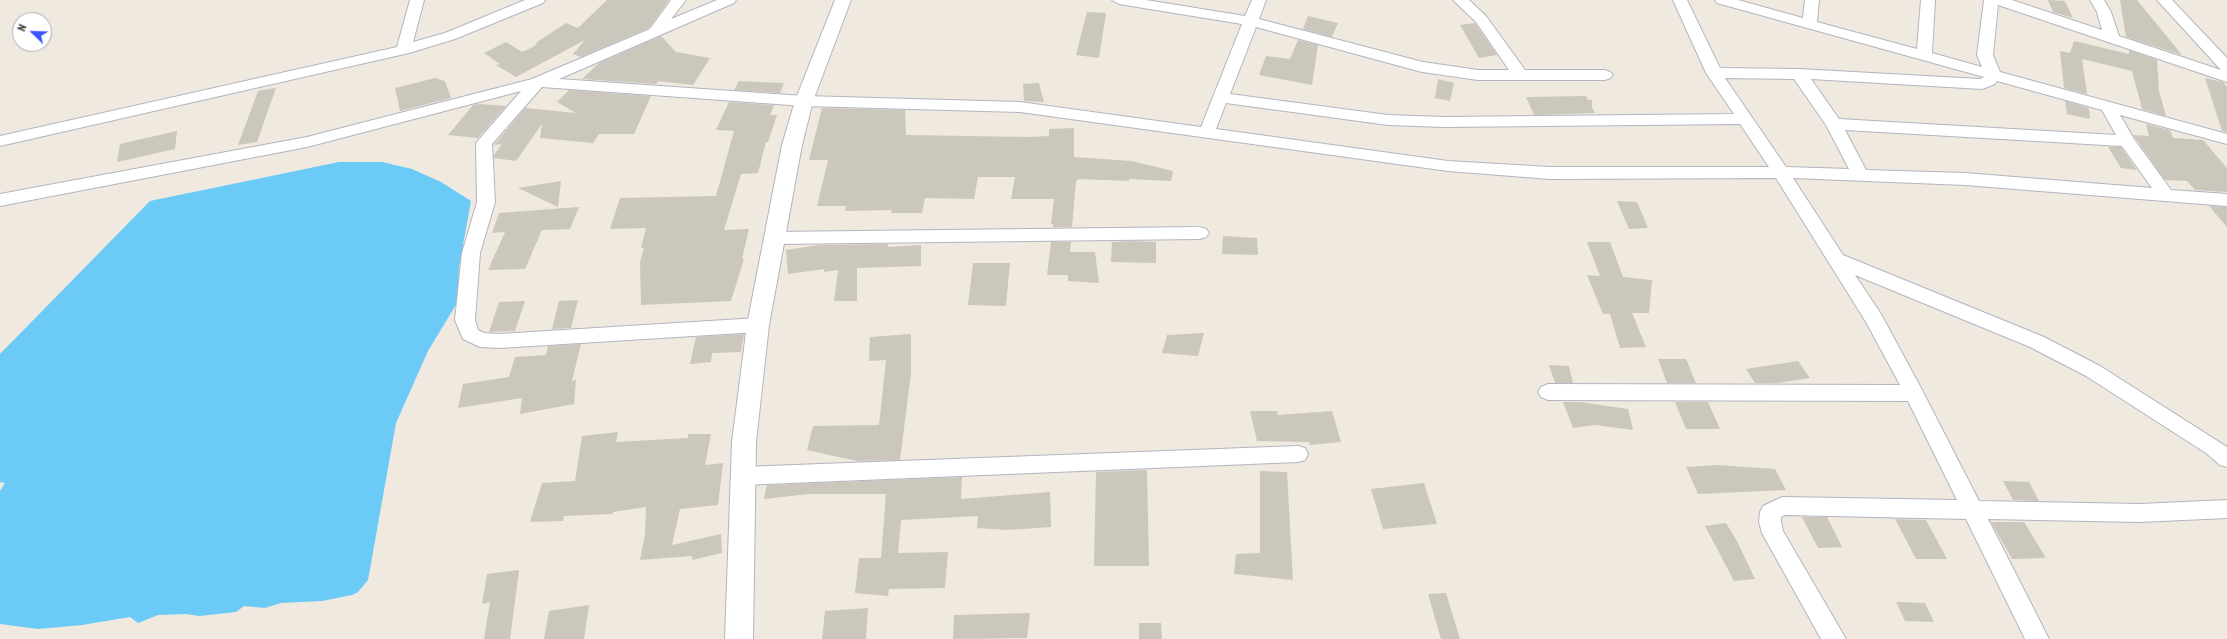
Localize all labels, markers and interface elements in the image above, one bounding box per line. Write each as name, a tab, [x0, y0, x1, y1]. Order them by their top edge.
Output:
north arrow	[12, 12, 52, 52]
text: N	[14, 22, 29, 33]

